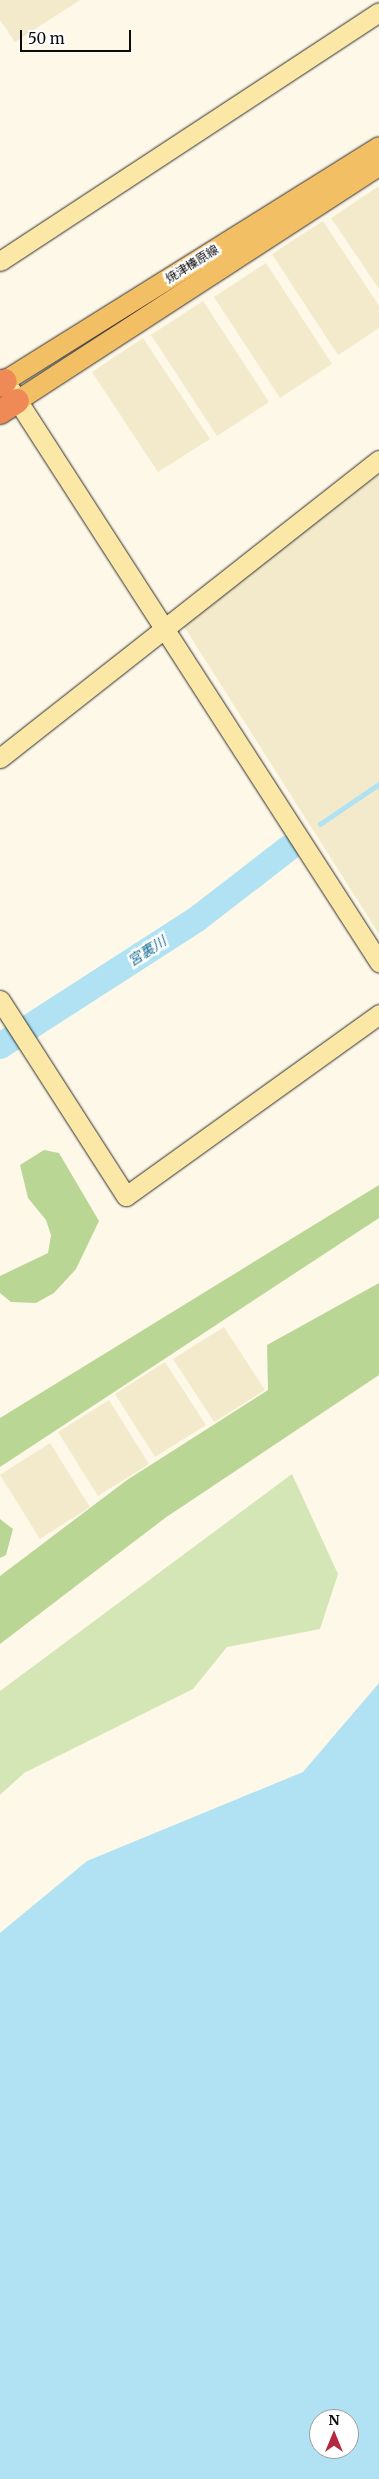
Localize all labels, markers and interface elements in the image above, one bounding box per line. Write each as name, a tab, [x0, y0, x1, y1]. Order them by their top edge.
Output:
scale bar	[22, 20, 134, 52]
text: 50 m	[28, 29, 65, 48]
street label: 焼津榛原線	[163, 242, 221, 286]
water label: 宮裏川	[125, 933, 169, 969]
north arrow	[309, 2409, 359, 2459]
text: N	[328, 2411, 340, 2429]

